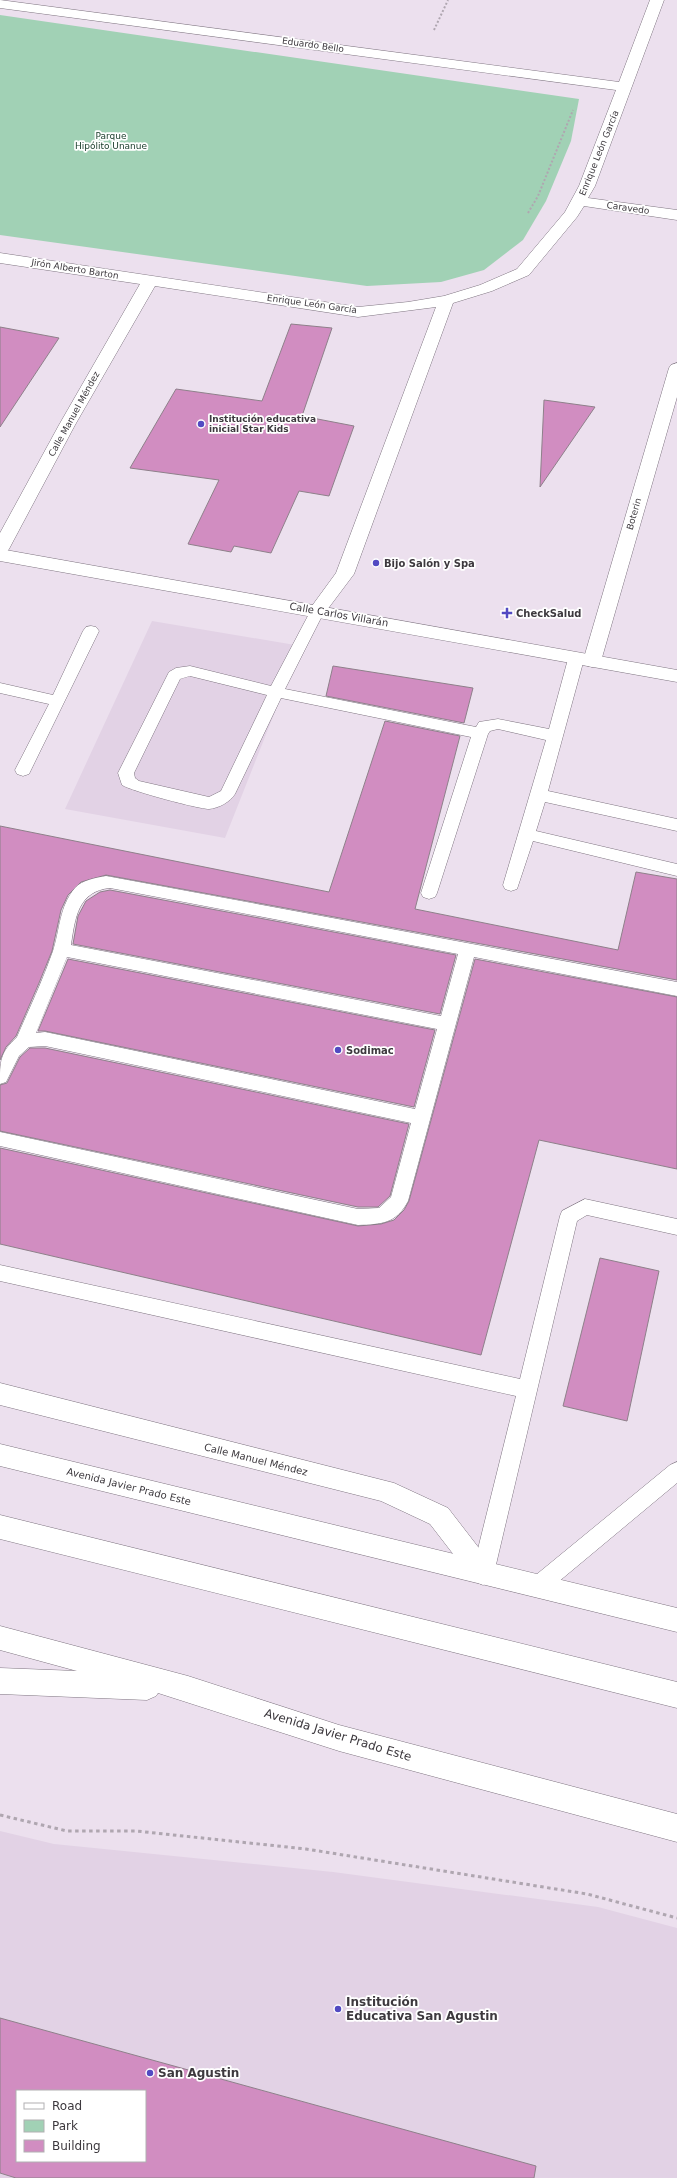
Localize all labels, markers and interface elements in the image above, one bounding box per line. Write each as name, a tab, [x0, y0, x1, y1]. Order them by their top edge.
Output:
street label: Eduardo Bello	[281, 36, 345, 54]
street label: Enrique León García	[577, 109, 621, 197]
park label: Parque Hipólito Unanue	[75, 131, 148, 151]
street label: Caravedo	[606, 200, 651, 216]
street label: Jirón Alberto Barton	[30, 257, 119, 281]
street label: Enrique León García	[266, 293, 358, 315]
street label: Calle Manuel Méndez	[46, 369, 102, 458]
place label: Institución educativa inicial Star Kids	[209, 414, 316, 434]
marker: Institución educativa inicial Star Kids	[196, 419, 206, 429]
street label: Boterin	[625, 497, 643, 531]
marker: Bijo Salón y Spa	[371, 558, 381, 568]
place label: Bijo Salón y Spa	[384, 558, 475, 569]
street label: Calle Carlos Villarán	[289, 600, 389, 629]
marker: CheckSalud	[501, 607, 513, 619]
place label: CheckSalud	[516, 608, 581, 619]
marker: Sodimac	[333, 1045, 343, 1055]
place label: Sodimac	[346, 1045, 394, 1056]
street label: Calle Manuel Méndez	[203, 1441, 309, 1478]
street label: Avenida Javier Prado Este	[66, 1466, 192, 1507]
street label: Avenida Javier Prado Este	[263, 1706, 413, 1764]
place label: Institución Educativa San Agustin	[346, 1995, 498, 2023]
marker: Institución Educativa San Agustin	[333, 2004, 343, 2014]
place label: San Agustin	[158, 2066, 239, 2080]
marker: San Agustin	[145, 2068, 155, 2078]
legend	[16, 2090, 146, 2162]
text: Road	[52, 2099, 82, 2113]
text: Park	[52, 2119, 78, 2133]
text: Building	[52, 2139, 101, 2153]

